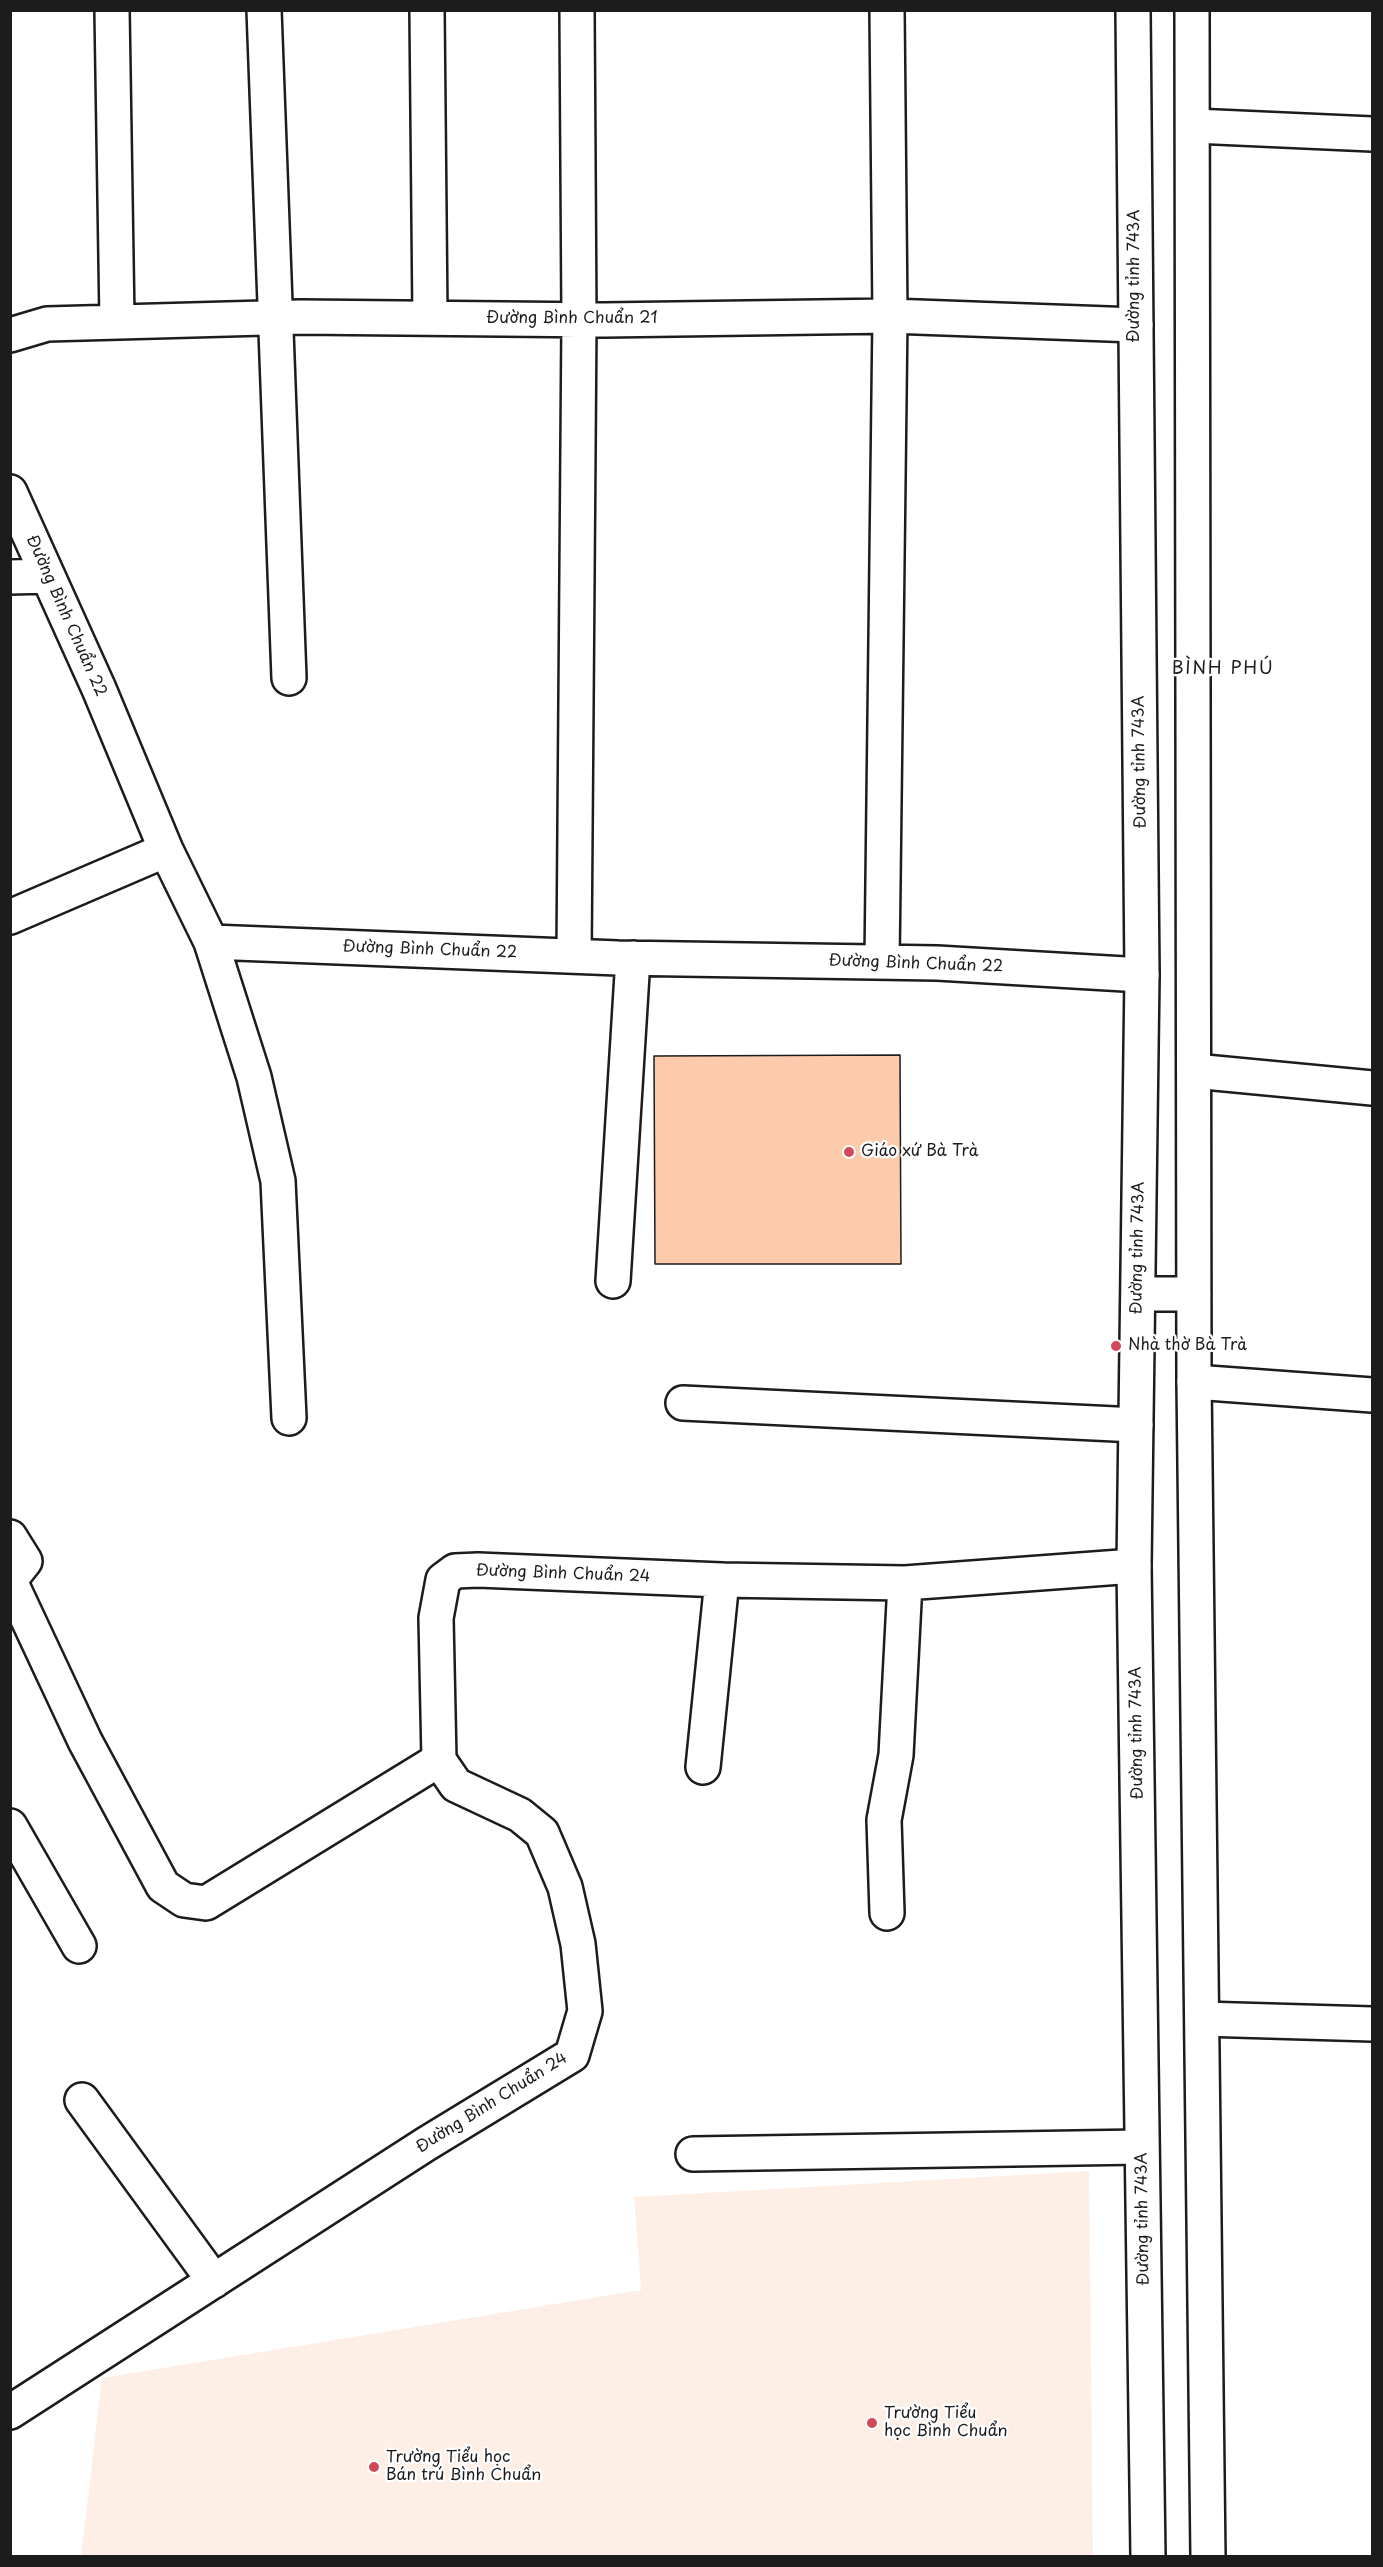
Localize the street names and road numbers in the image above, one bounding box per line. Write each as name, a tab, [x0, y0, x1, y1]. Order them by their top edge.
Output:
street label: Đường tỉnh 743A	[1125, 209, 1145, 343]
street label: Đường Bình Chuẩn 21	[486, 309, 658, 329]
street label: Đường Bình Chuẩn 22	[22, 532, 110, 700]
street label: Đường tỉnh 743A	[1129, 695, 1151, 829]
street label: Đường Bình Chuẩn 22	[342, 937, 518, 963]
street label: Đường Bình Chuẩn 22	[828, 951, 1004, 977]
street label: Đường tỉnh 743A	[1127, 1181, 1149, 1315]
street label: Đường Bình Chuẩn 24	[475, 1561, 651, 1587]
street label: Đường tỉnh 743A	[1126, 1666, 1148, 1800]
street label: Đường Bình Chuẩn 24	[413, 2049, 571, 2157]
street label: Đường tỉnh 743A	[1132, 2152, 1154, 2286]

